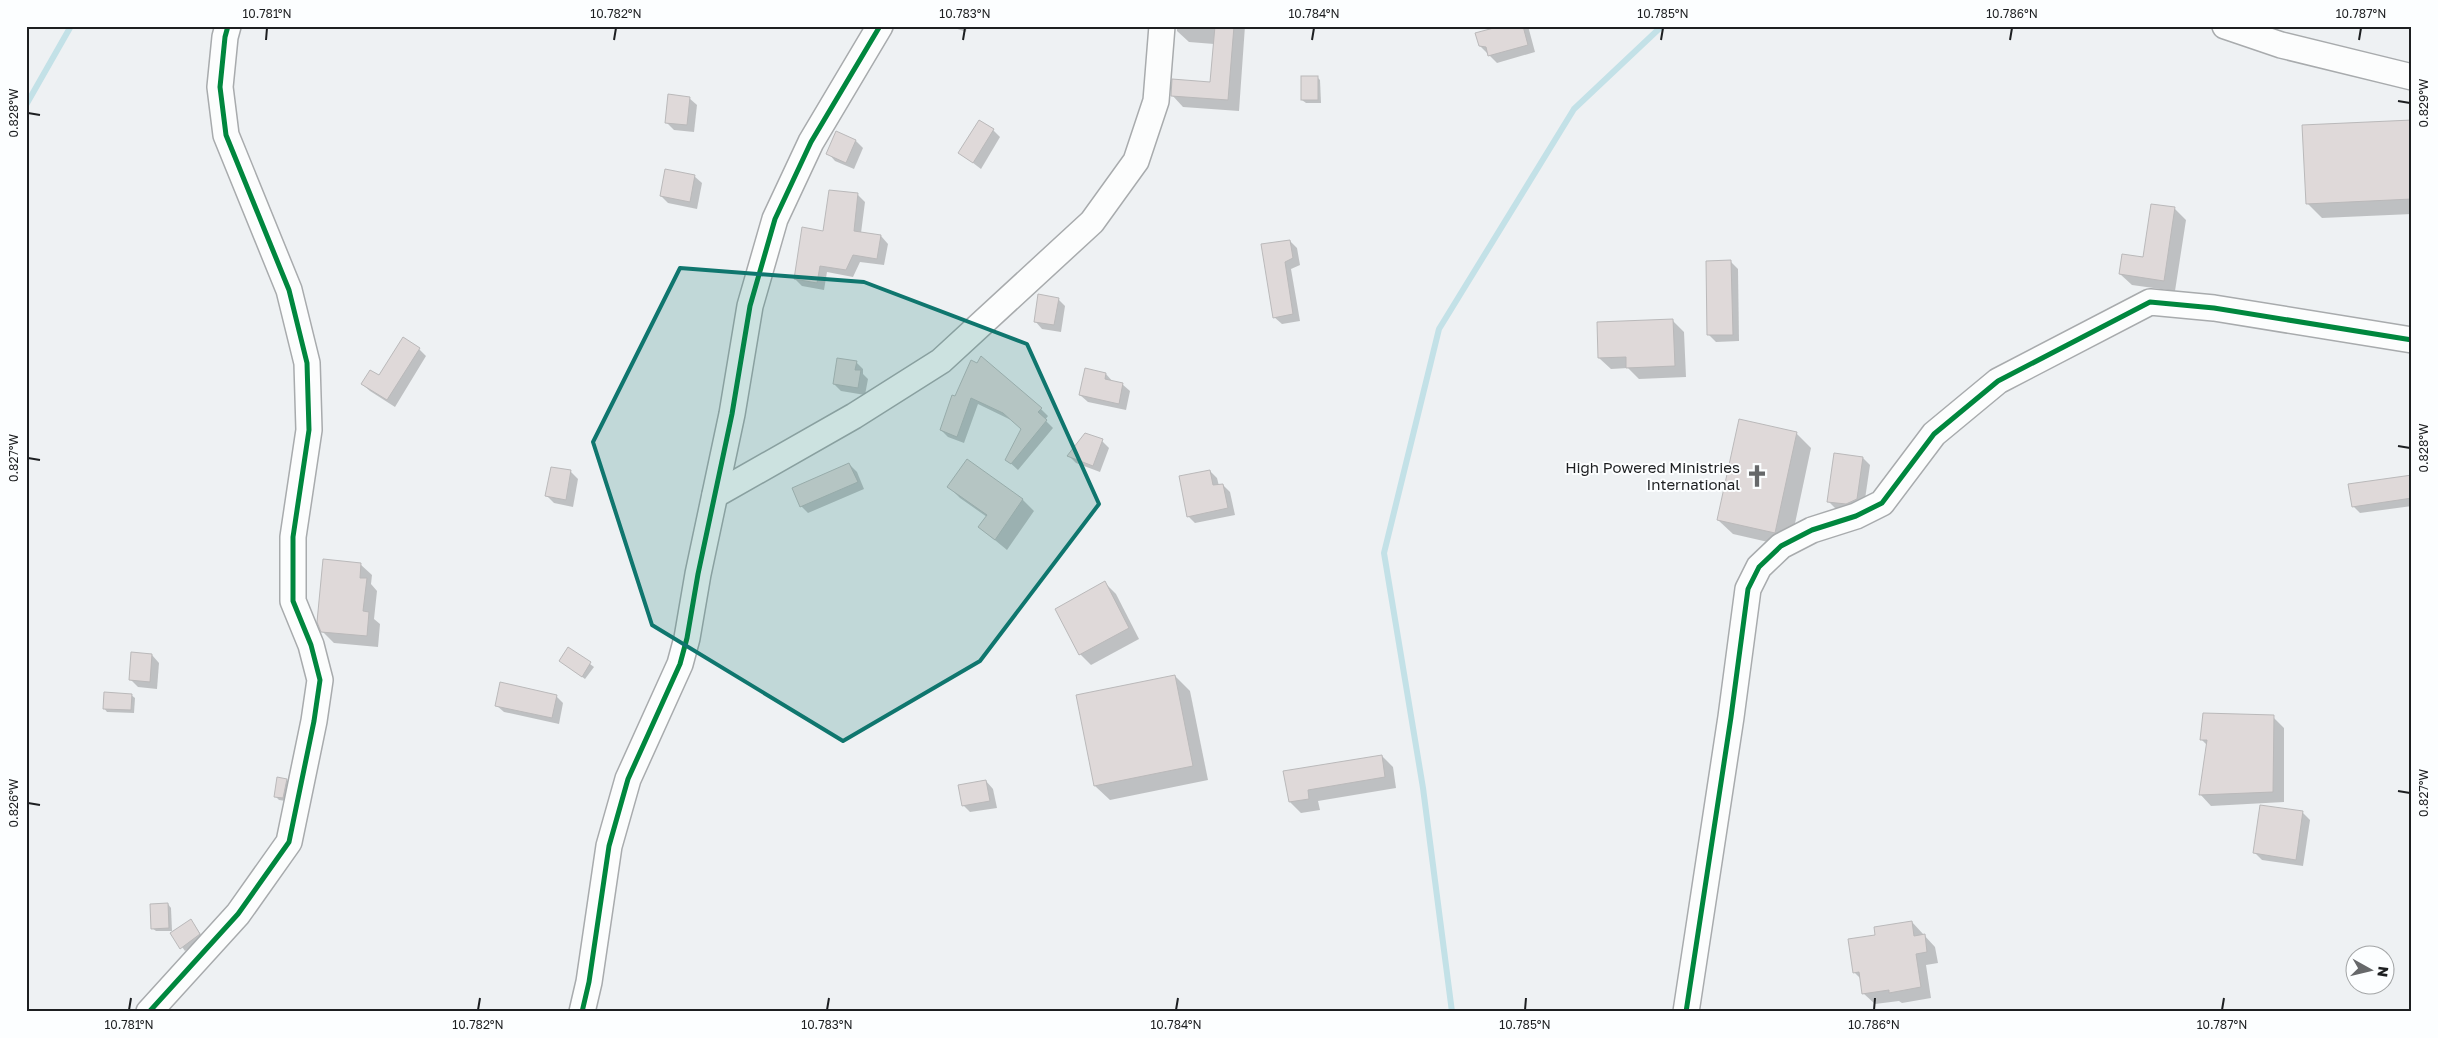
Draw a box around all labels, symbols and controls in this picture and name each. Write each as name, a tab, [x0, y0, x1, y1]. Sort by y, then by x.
text: 10.781°N	[242, 6, 292, 21]
text: 10.782°N	[590, 6, 642, 21]
text: 10.783°N	[939, 6, 991, 21]
text: 10.784°N	[1288, 6, 1340, 21]
text: 10.785°N	[1637, 6, 1689, 21]
text: 10.786°N	[1986, 6, 2038, 21]
text: 10.787°N	[2336, 6, 2386, 21]
text: 0.829°W	[2416, 78, 2431, 127]
text: 0.828°W	[6, 88, 21, 137]
text: 0.828°W	[2416, 423, 2431, 472]
text: 0.827°W	[6, 434, 21, 482]
place label: High Powered Ministries International	[1565, 458, 1740, 493]
church icon: High Powered Ministries International	[1744, 463, 1770, 489]
text: 0.827°W	[2416, 769, 2431, 817]
text: 0.826°W	[6, 778, 21, 827]
north arrow	[2346, 946, 2396, 996]
text: N	[2374, 965, 2393, 978]
text: 10.781°N	[104, 1017, 154, 1032]
text: 10.782°N	[452, 1017, 504, 1032]
text: 10.783°N	[801, 1017, 853, 1032]
text: 10.784°N	[1150, 1017, 1202, 1032]
text: 10.785°N	[1499, 1017, 1551, 1032]
text: 10.786°N	[1848, 1017, 1900, 1032]
text: 10.787°N	[2197, 1017, 2247, 1032]

